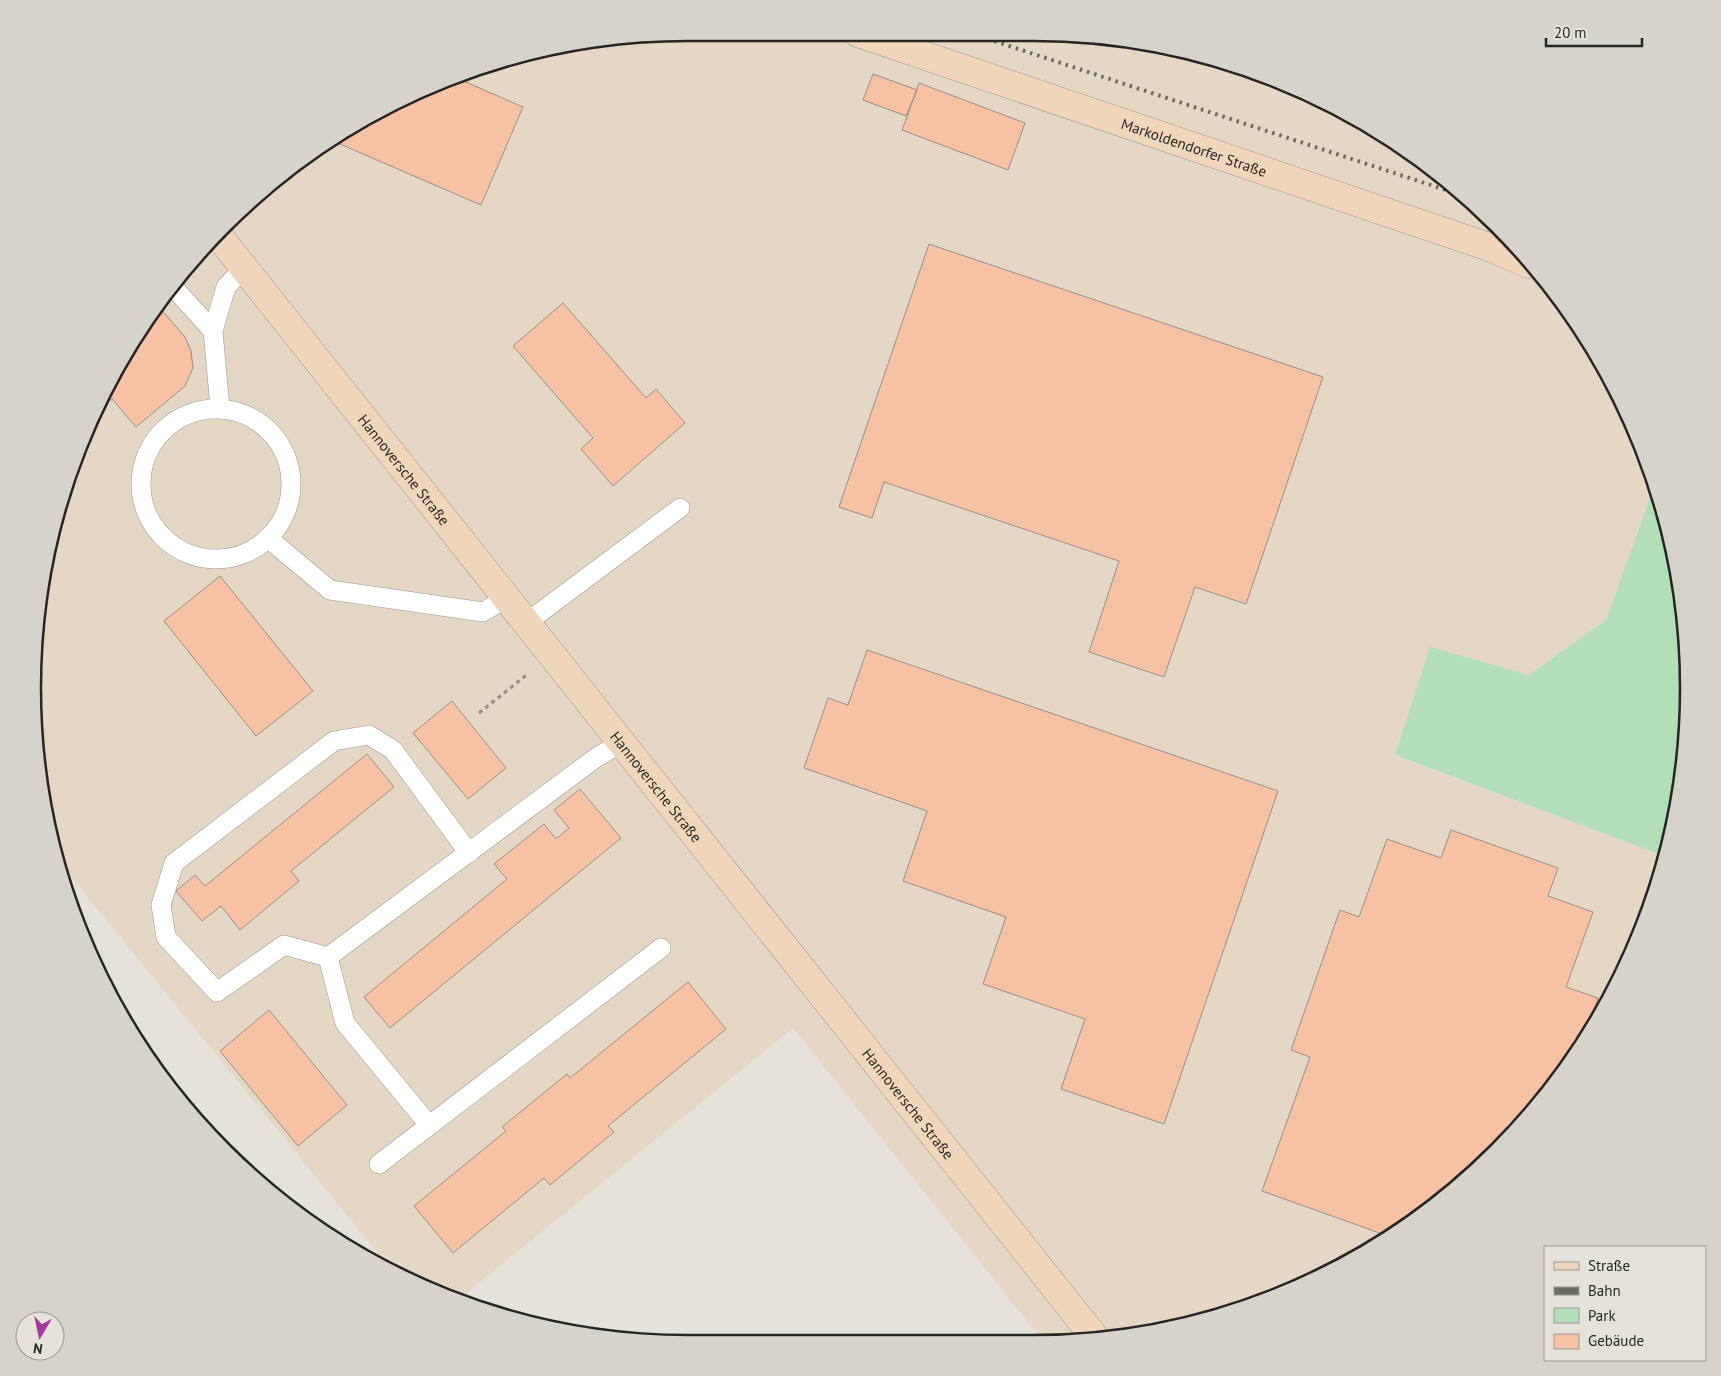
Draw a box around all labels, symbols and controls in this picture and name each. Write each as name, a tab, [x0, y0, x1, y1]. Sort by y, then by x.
scale bar	[1546, 15, 1642, 47]
text: 20 m	[1554, 23, 1587, 42]
street label: Markoldendorfer Straße	[1119, 114, 1269, 181]
street label: Hannoversche Straße	[354, 410, 454, 529]
street label: Hannoversche Straße	[607, 727, 707, 846]
street label: Hannoversche Straße	[859, 1044, 959, 1163]
legend	[1544, 1246, 1706, 1361]
text: Straße	[1588, 1256, 1630, 1275]
text: Bahn	[1588, 1281, 1621, 1300]
text: Park	[1588, 1306, 1616, 1325]
north arrow	[15, 1311, 65, 1361]
text: Gebäude	[1588, 1331, 1644, 1350]
text: N	[32, 1339, 44, 1358]

